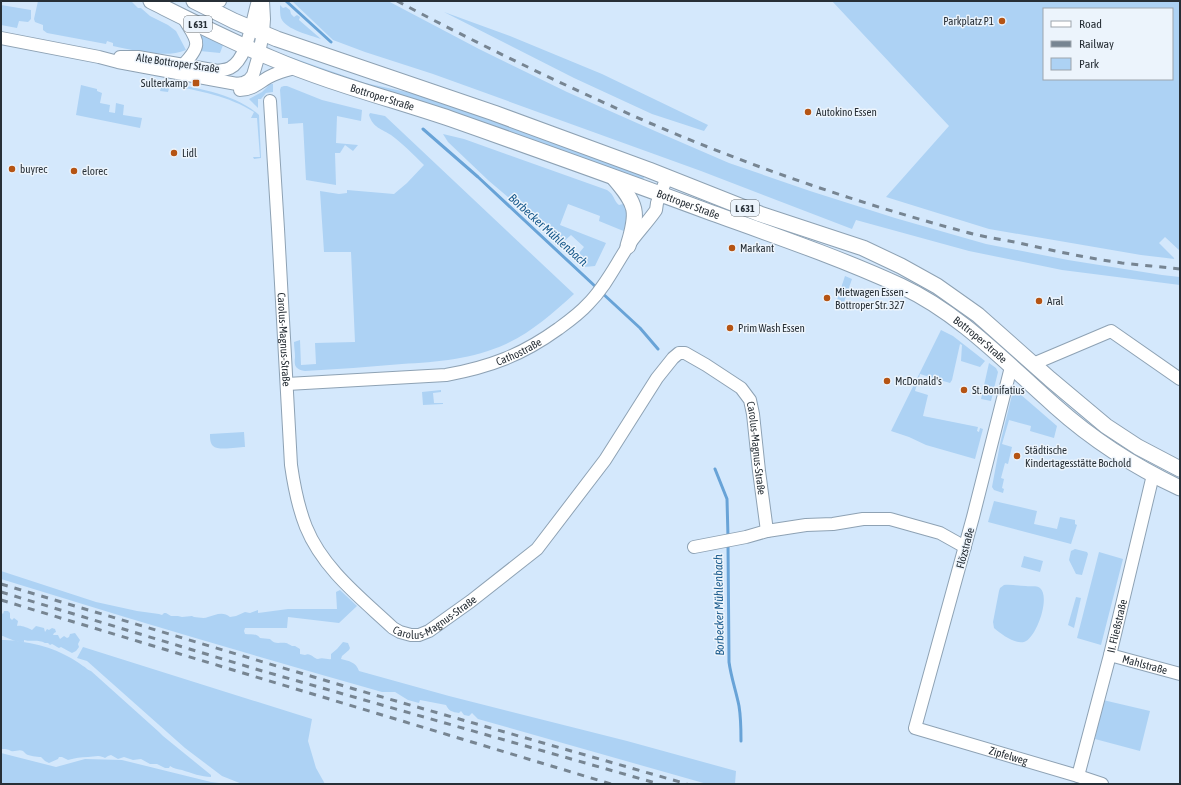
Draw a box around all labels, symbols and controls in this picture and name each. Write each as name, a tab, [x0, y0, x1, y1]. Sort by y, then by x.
legend	[1043, 8, 1173, 80]
place label: Parkplatz P1	[943, 15, 994, 27]
road number: L 631	[184, 16, 212, 32]
marker: Parkplatz P1	[997, 16, 1007, 26]
text: Road	[1079, 17, 1102, 31]
text: Railway	[1079, 37, 1114, 51]
street label: Alte Bottroper Straße	[136, 51, 220, 75]
text: Park	[1079, 57, 1100, 71]
place label: Sulterkamp	[141, 77, 188, 89]
marker: Sulterkamp	[191, 78, 201, 88]
street label: Bottroper Straße	[349, 82, 416, 113]
place label: Autokino Essen	[816, 106, 877, 118]
marker: Autokino Essen	[803, 107, 813, 117]
place label: Lidl	[182, 147, 197, 159]
marker: Lidl	[169, 148, 179, 158]
place label: buyrec	[20, 163, 48, 175]
marker: buyrec	[7, 164, 17, 174]
place label: elorec	[82, 165, 108, 177]
marker: elorec	[69, 166, 79, 176]
street label: Bottroper Straße	[655, 187, 721, 221]
water label: Borbecker Mühlenbach	[506, 191, 590, 269]
road number: L 631	[731, 200, 759, 216]
place label: Markant	[740, 242, 774, 254]
marker: Markant	[727, 243, 737, 253]
place label: Mietwagen Essen - Bottroper Str. 327	[835, 286, 908, 311]
street label: Carolus-Magnus-Straße	[276, 292, 293, 387]
marker: Mietwagen Essen - Bottroper Str. 327	[822, 293, 832, 303]
place label: Aral	[1047, 295, 1064, 307]
marker: Aral	[1034, 296, 1044, 306]
street label: Bottroper Straße	[951, 314, 1009, 365]
place label: Prim Wash Essen	[738, 322, 805, 334]
marker: Prim Wash Essen	[725, 323, 735, 333]
street label: Cathostraße	[494, 336, 544, 368]
place label: McDonald's	[895, 375, 942, 387]
marker: McDonald's	[882, 376, 892, 386]
place label: St. Bonifatius	[972, 384, 1025, 396]
marker: St. Bonifatius	[959, 385, 969, 395]
street label: Carolus-Magnus-Straße	[744, 400, 768, 496]
place label: Städtische Kindertagesstätte Bochold	[1025, 444, 1131, 469]
marker: Städtische Kindertagesstätte Bochold	[1012, 451, 1022, 461]
street label: Flözstraße	[954, 526, 976, 570]
water label: Borbecker Mühlenbach	[711, 554, 727, 656]
street label: Carolus-Magnus-Straße	[391, 593, 479, 641]
street label: II. Fließstraße	[1105, 598, 1129, 654]
street label: Mahlstraße	[1121, 653, 1169, 676]
street label: Zipfelweg	[988, 744, 1029, 767]

